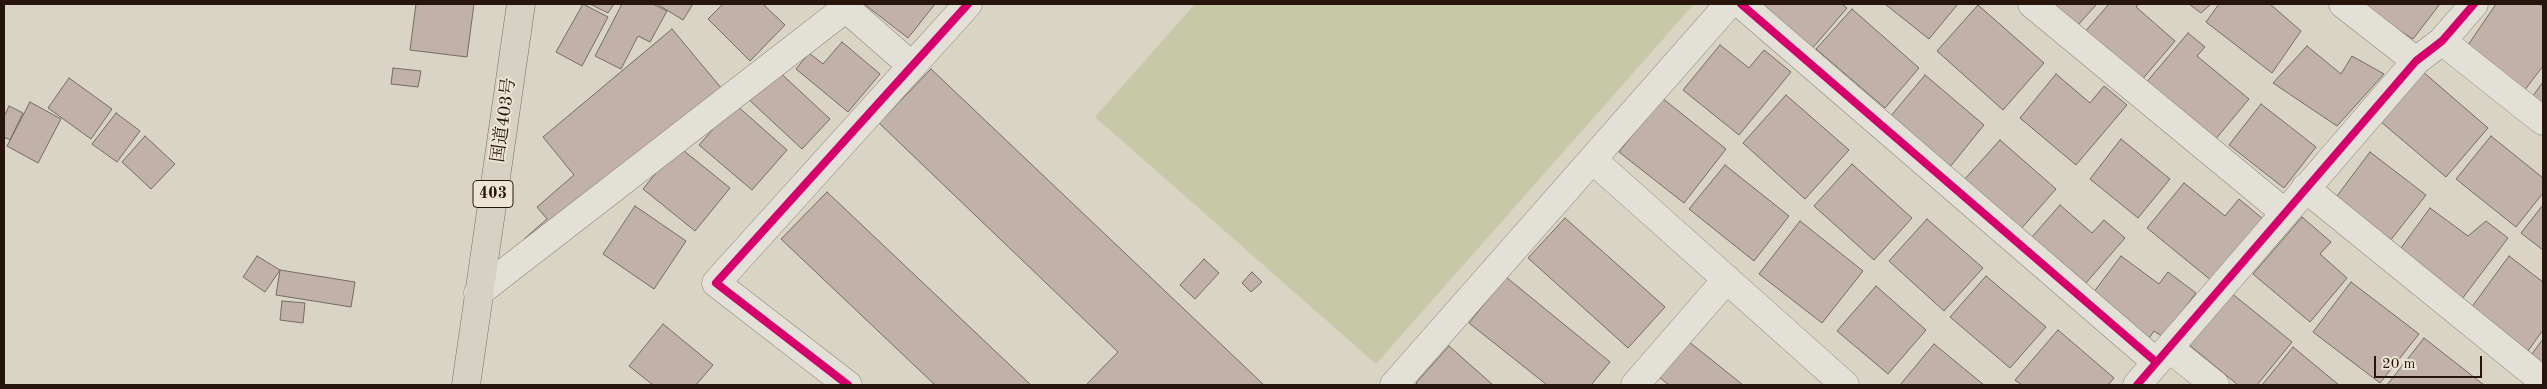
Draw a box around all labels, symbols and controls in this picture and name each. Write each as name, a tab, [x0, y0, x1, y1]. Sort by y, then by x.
street label: 国道403号	[487, 76, 521, 164]
road number: 403	[473, 180, 513, 208]
scale bar	[2377, 346, 2484, 378]
text: 20 m	[2382, 357, 2416, 372]

